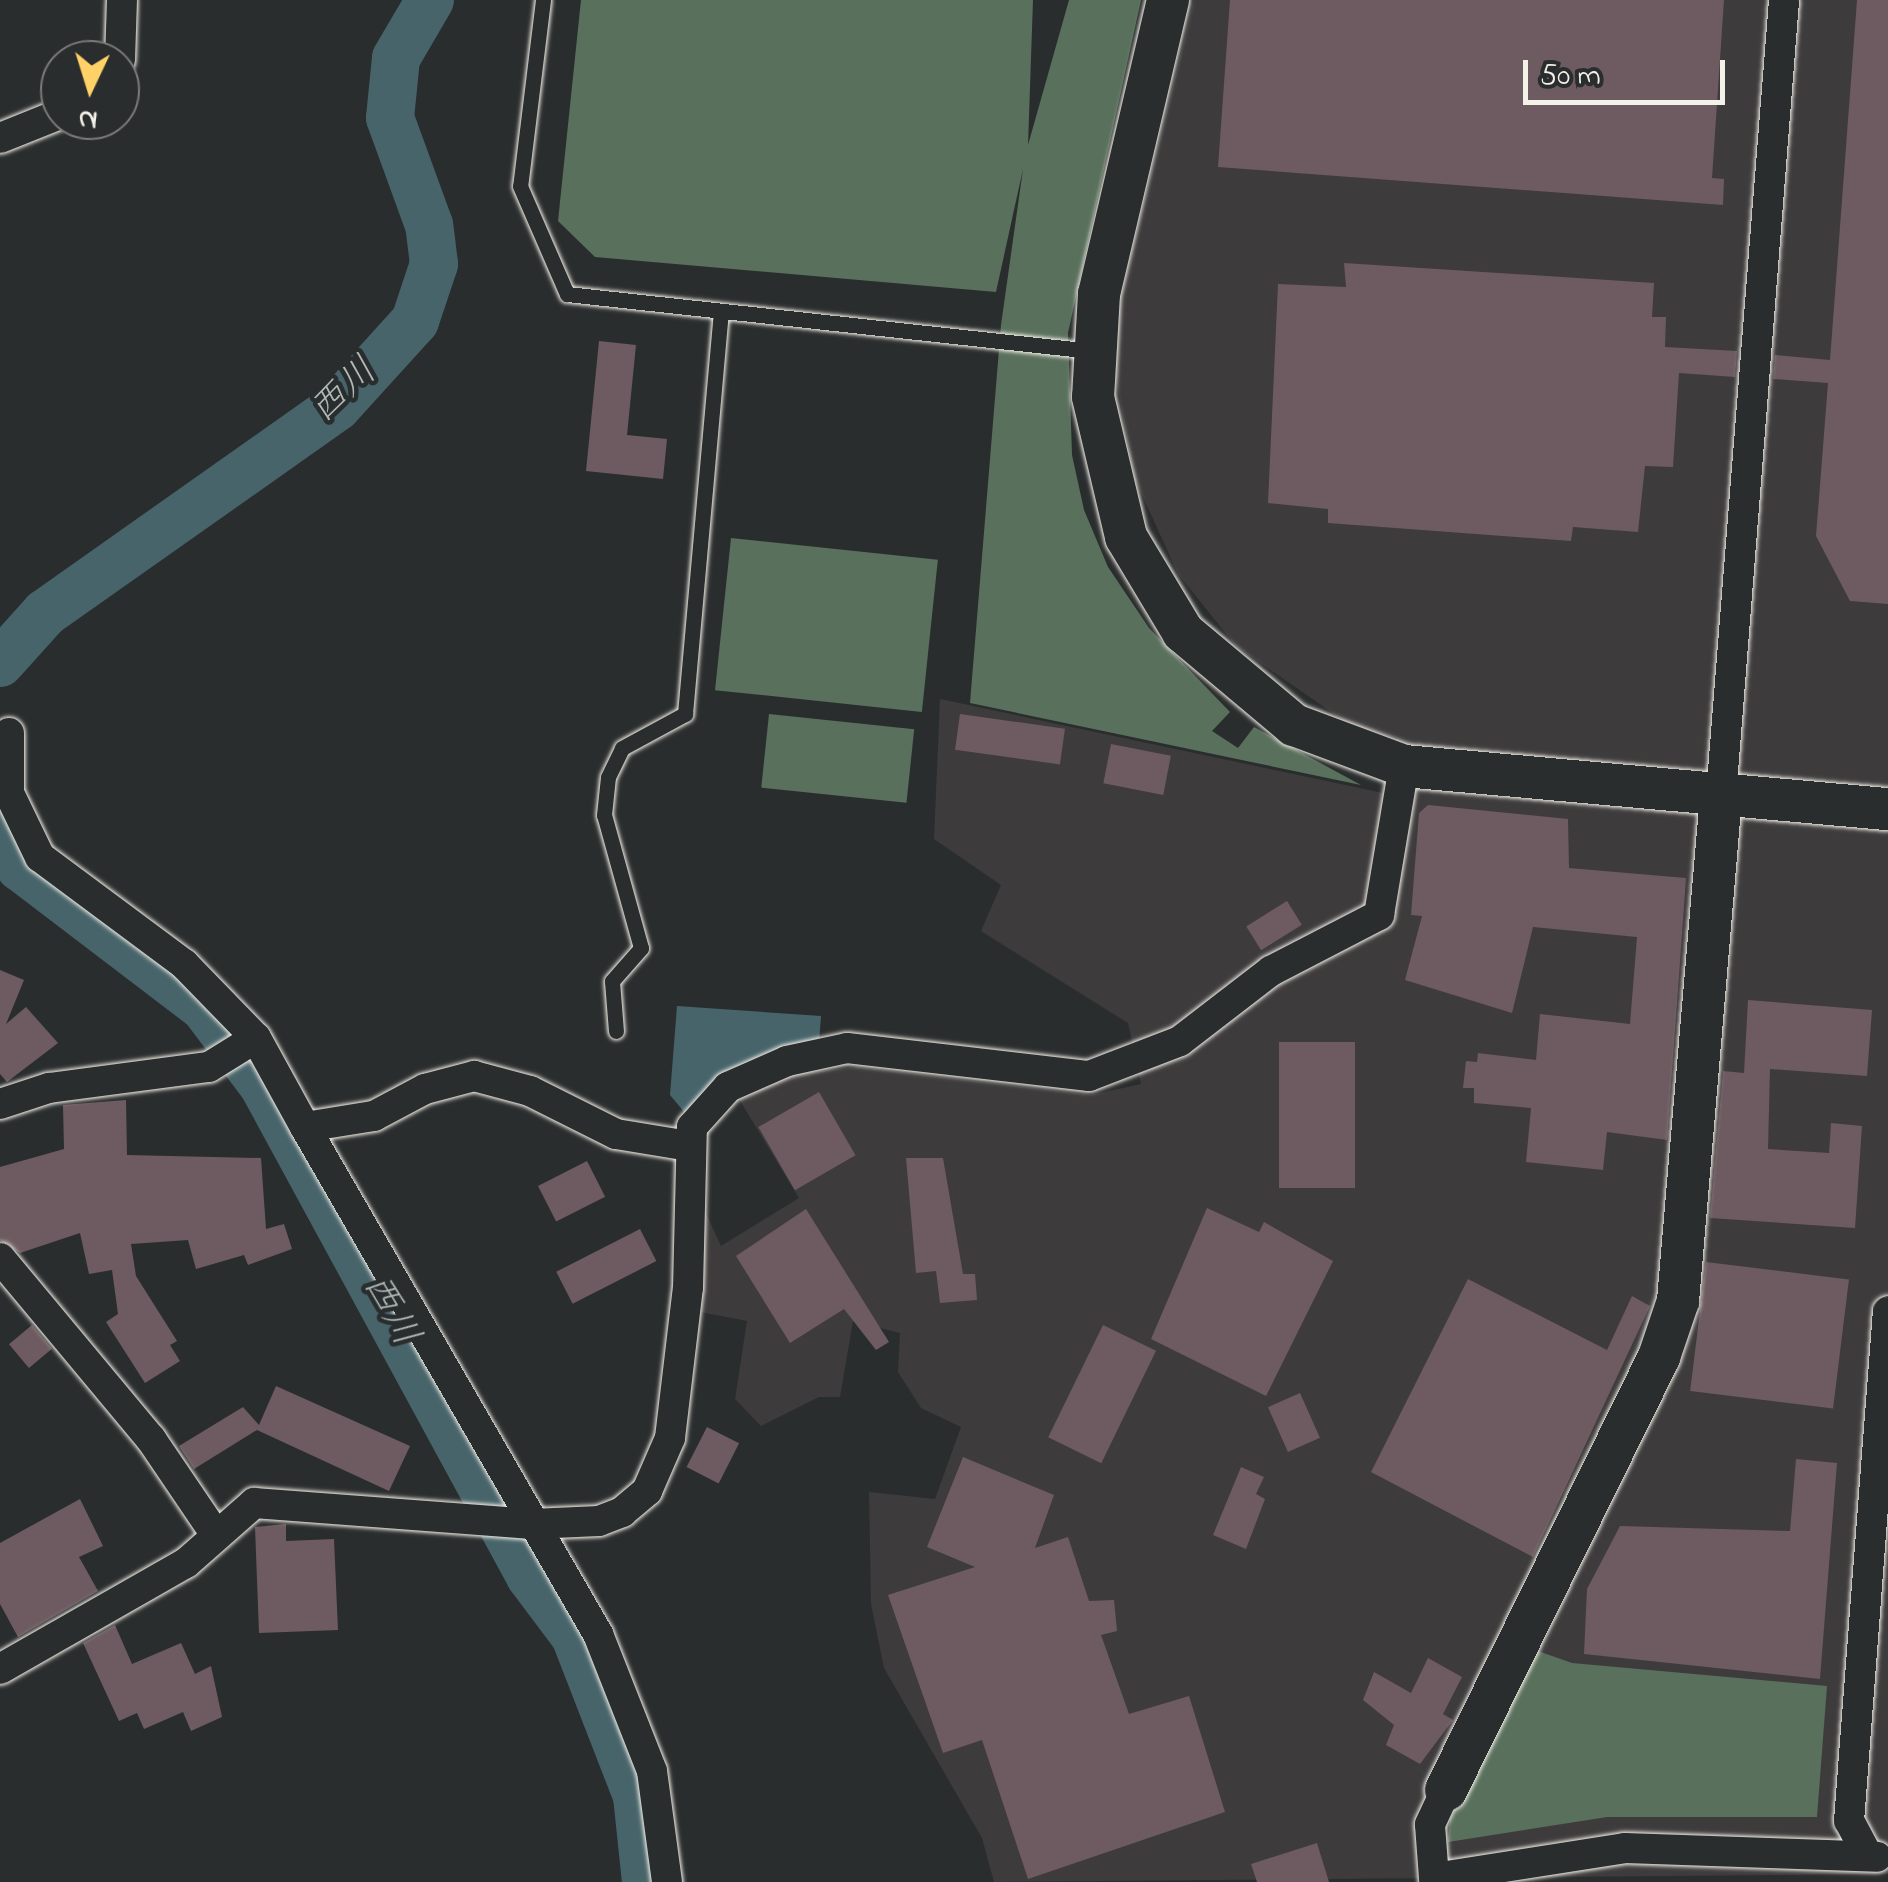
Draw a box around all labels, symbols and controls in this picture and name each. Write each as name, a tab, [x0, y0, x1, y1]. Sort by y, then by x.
north arrow	[40, 40, 140, 140]
scale bar	[1528, 40, 1730, 102]
text: 50 m	[1540, 55, 1601, 99]
text: N	[77, 97, 99, 140]
water label: 西川	[302, 349, 388, 435]
water label: 西川	[351, 1267, 427, 1355]

